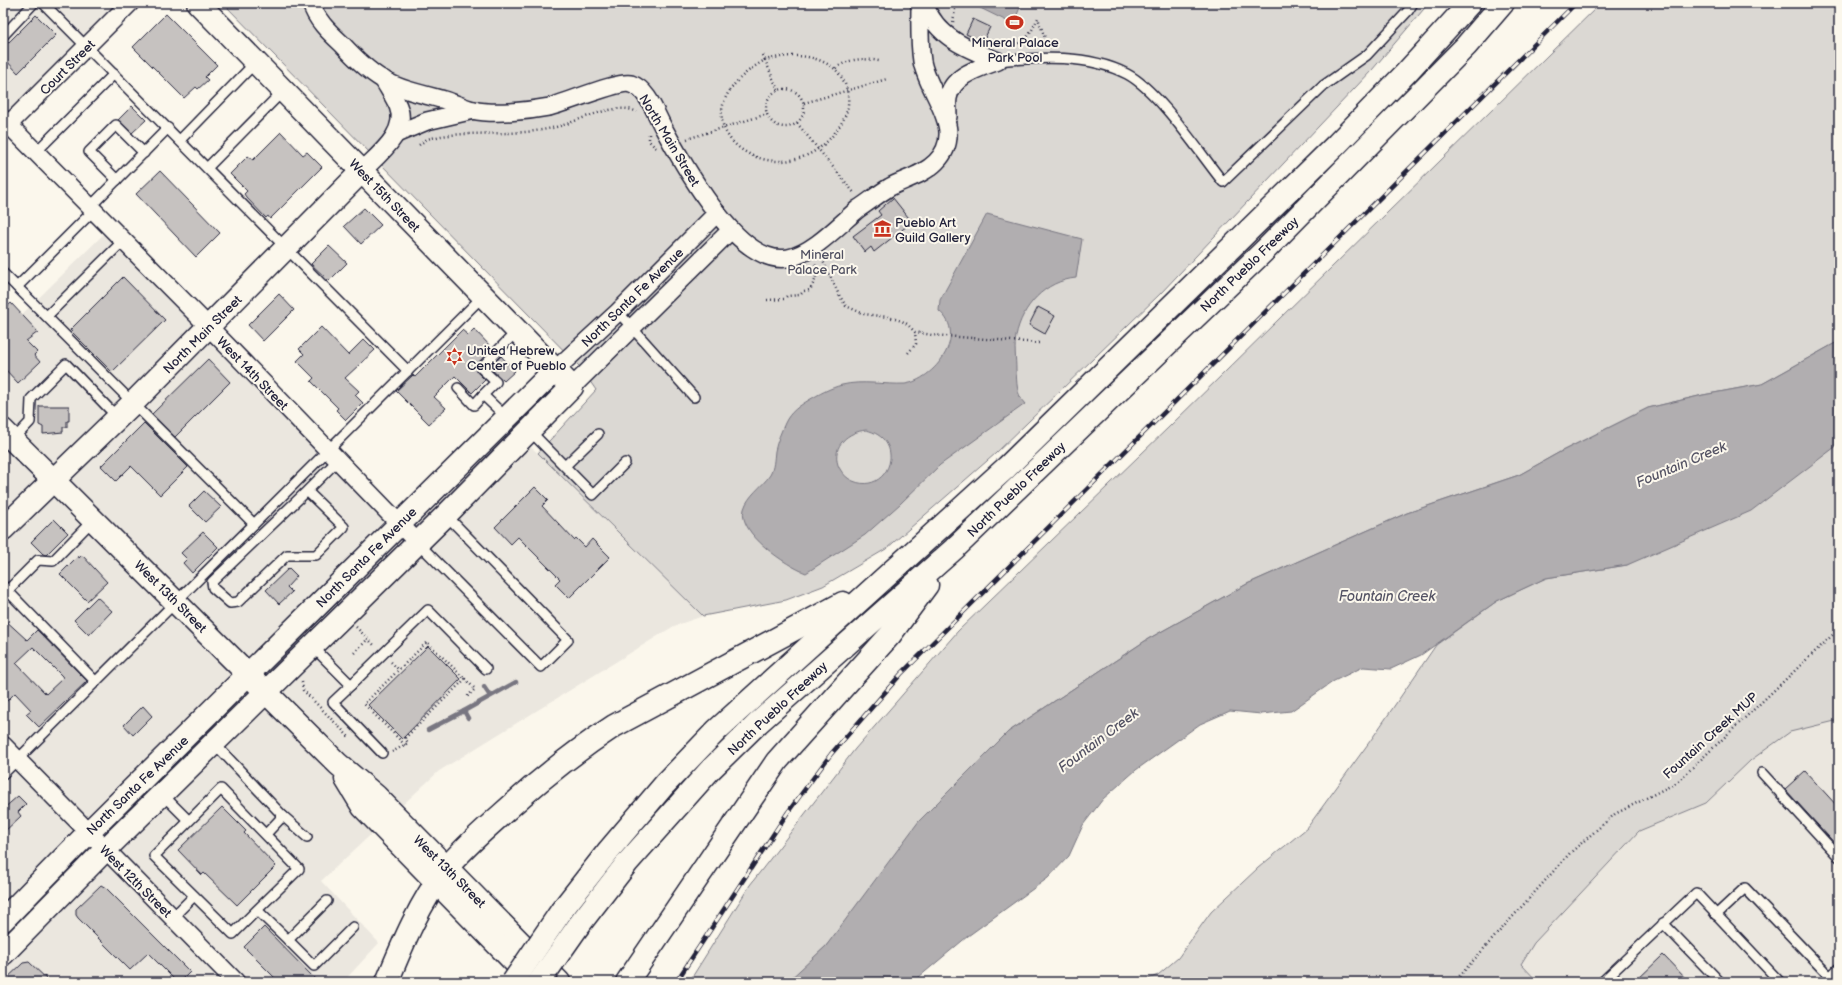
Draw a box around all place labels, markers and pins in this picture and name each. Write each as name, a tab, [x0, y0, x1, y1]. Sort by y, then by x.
sports icon: Mineral Palace Park Pool	[1005, 13, 1025, 33]
place label: Mineral Palace Park Pool	[971, 35, 1059, 66]
place label: Pueblo Art Guild Gallery	[895, 215, 971, 246]
museum icon: Pueblo Art Guild Gallery	[872, 219, 892, 239]
place label: United Hebrew Center of Pueblo	[467, 343, 566, 374]
synagogue icon: United Hebrew Center of Pueblo	[444, 347, 464, 367]

